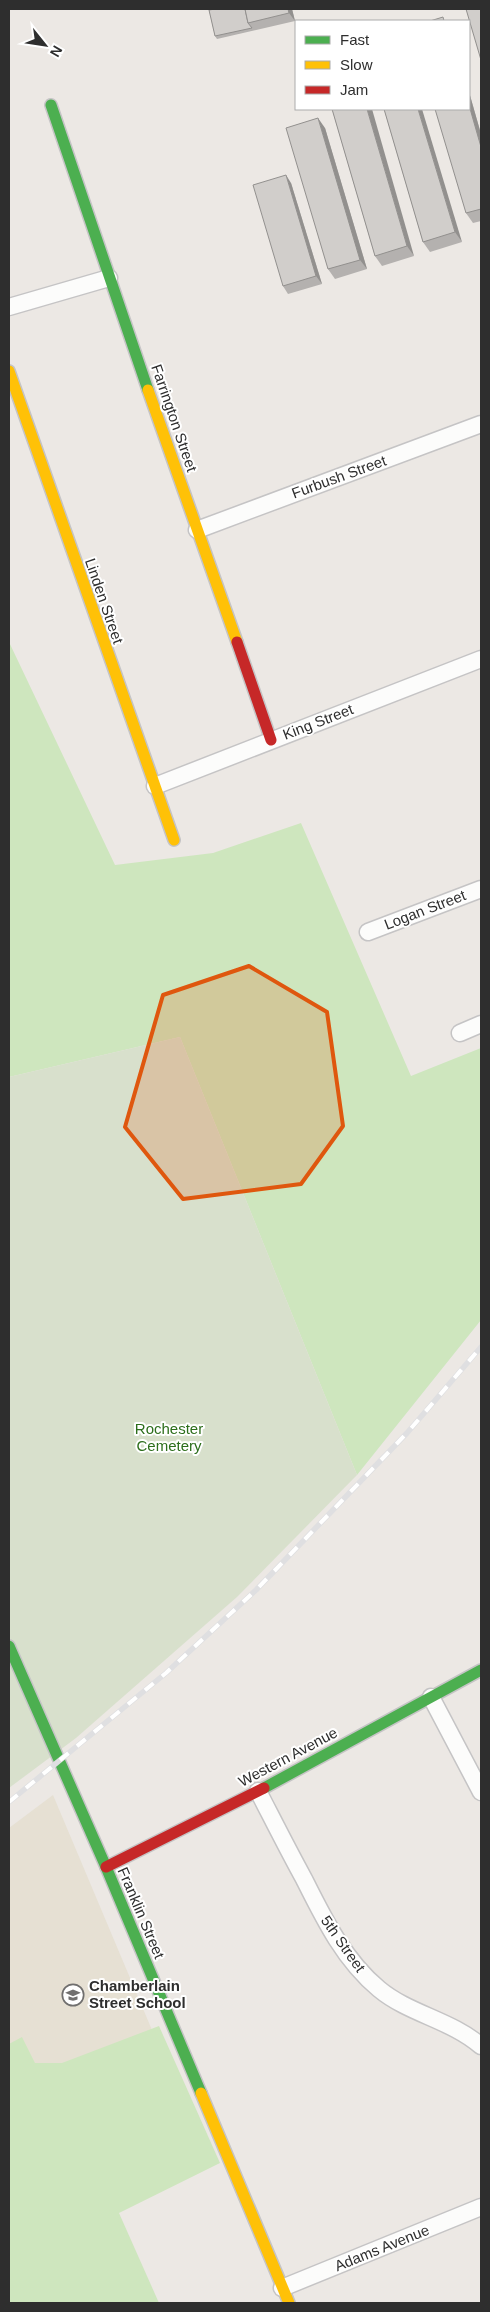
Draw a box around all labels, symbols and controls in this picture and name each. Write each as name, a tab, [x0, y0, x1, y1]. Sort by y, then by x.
north arrow	[20, 20, 70, 70]
legend	[295, 20, 470, 110]
text: Fast	[340, 31, 370, 48]
text: N	[47, 43, 66, 60]
text: Slow	[340, 56, 373, 73]
text: Jam	[340, 81, 368, 98]
street label: Farrington Street	[148, 362, 201, 475]
street label: Furbush Street	[289, 451, 389, 501]
street label: Linden Street	[82, 556, 127, 647]
street label: King Street	[280, 700, 356, 743]
street label: Logan Street	[382, 886, 469, 933]
park label: Rochester Cemetery	[135, 1420, 203, 1454]
street label: Western Avenue	[235, 1723, 340, 1790]
street label: Franklin Street	[115, 1865, 169, 1962]
street label: 5th Street	[318, 1912, 370, 1976]
place label: Chamberlain Street School	[89, 1977, 186, 2011]
school or university icon: Chamberlain Street School	[61, 1983, 85, 2007]
street label: Adams Avenue	[332, 2221, 432, 2274]

